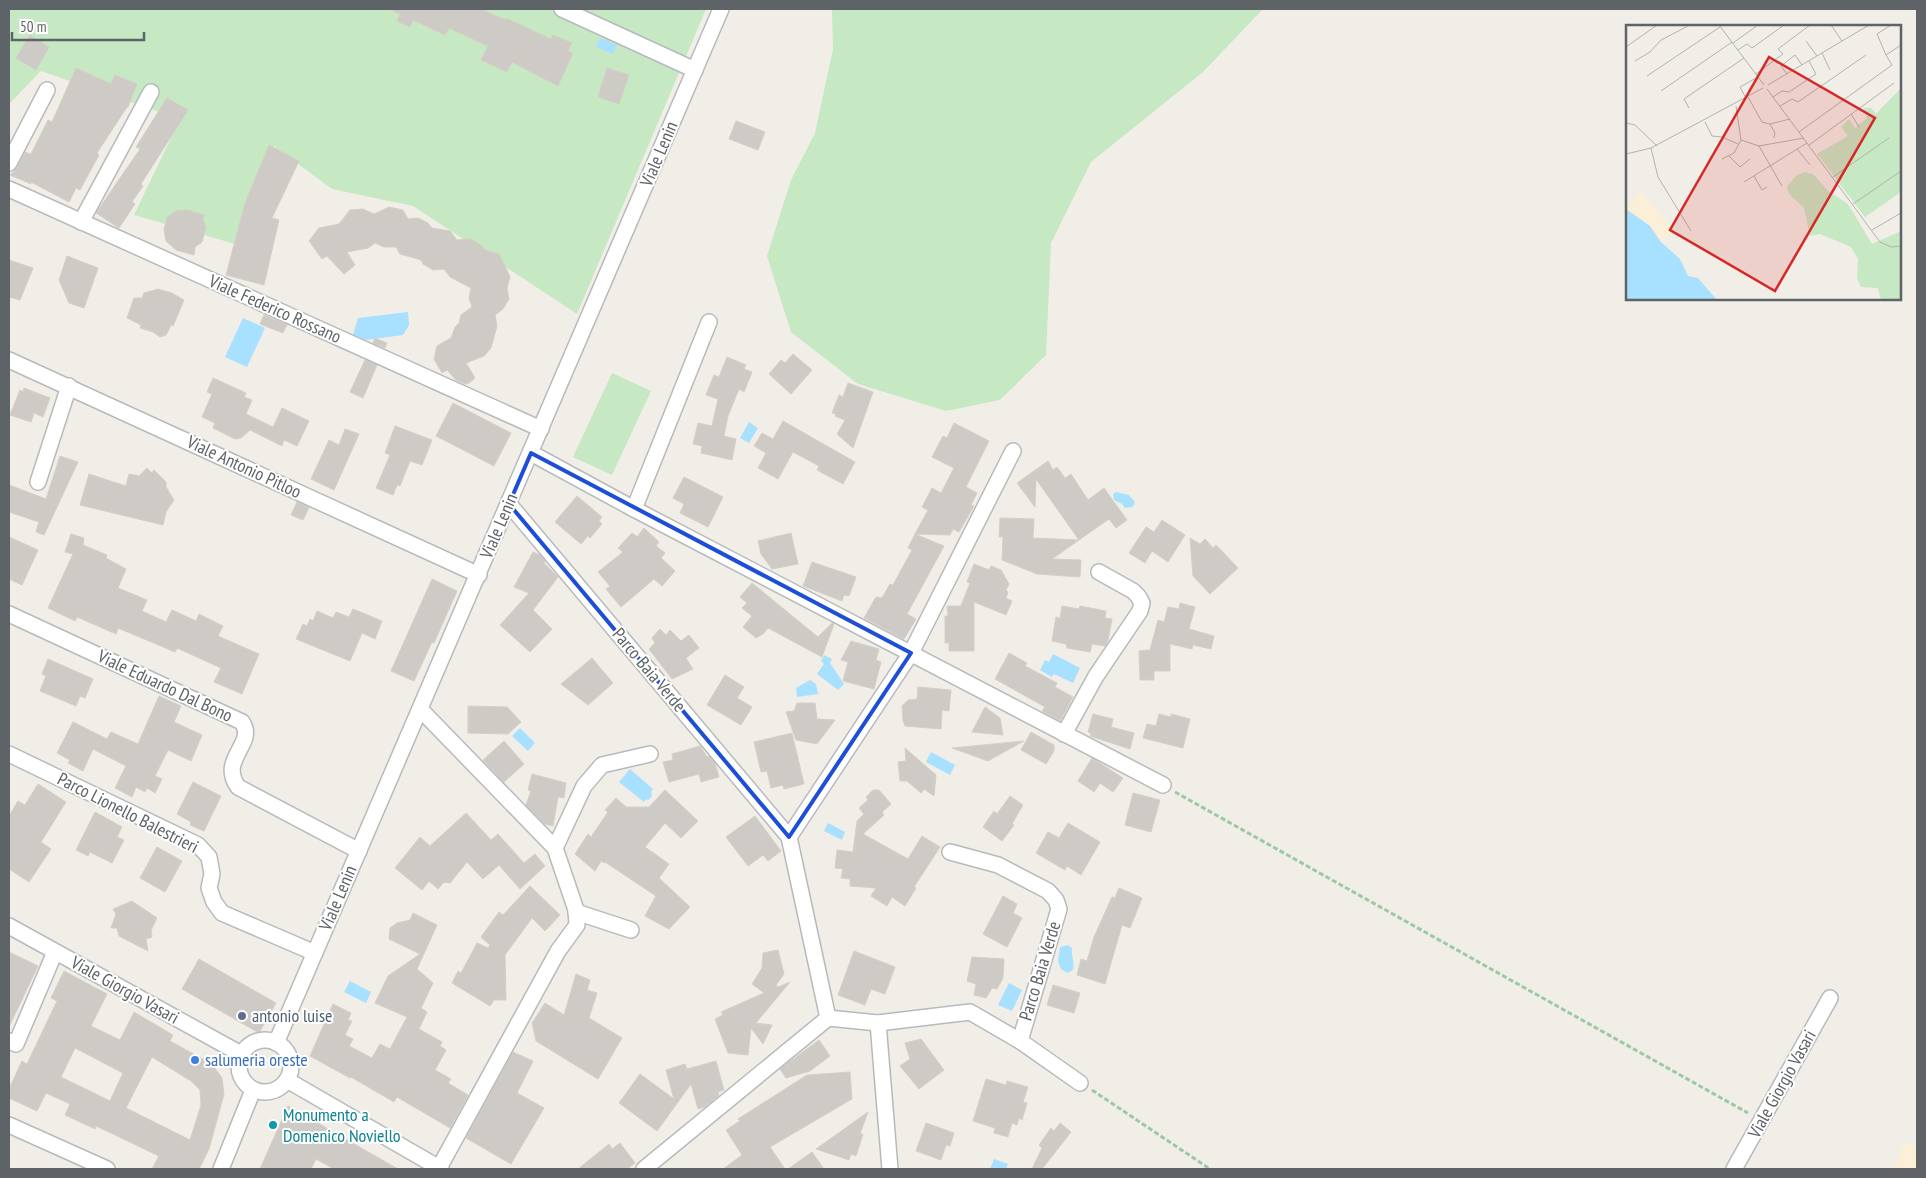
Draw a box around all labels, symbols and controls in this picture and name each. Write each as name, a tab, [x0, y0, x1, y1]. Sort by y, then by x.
scale bar	[12, 10, 145, 42]
text: 50 m	[20, 17, 46, 36]
inset map	[1626, 25, 1901, 300]
street label: Viale Lenin	[634, 118, 683, 191]
street label: Viale Federico Rossano	[205, 269, 345, 348]
street label: Viale Antonio Pitloo	[182, 430, 305, 503]
street label: Viale Lenin	[474, 490, 523, 563]
street label: Parco Baia Verde	[608, 623, 691, 716]
street label: Viale Eduardo Dal Bono	[93, 644, 237, 727]
street label: Parco Lionello Balestrieri	[54, 767, 203, 858]
street label: Viale Lenin	[313, 862, 362, 935]
street label: Parco Baia Verde	[1014, 918, 1066, 1023]
street label: Viale Giorgio Vasari	[66, 950, 183, 1029]
place label: antonio luise	[252, 1004, 333, 1027]
marker: antonio luise	[236, 1010, 248, 1022]
street label: Viale Giorgio Vasari	[1742, 1026, 1821, 1143]
place label: salumeria oreste	[205, 1048, 308, 1071]
marker: salumeria oreste	[189, 1054, 201, 1066]
place label: Monumento a Domenico Noviello	[283, 1103, 401, 1147]
marker: Monumento a Domenico Noviello	[267, 1119, 279, 1131]

